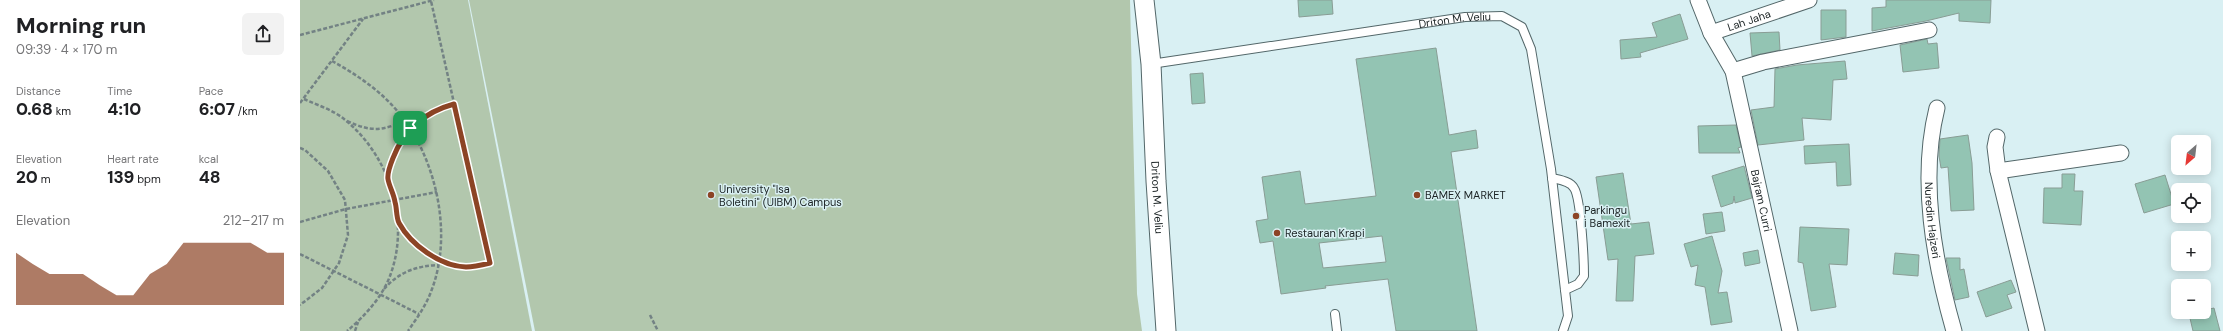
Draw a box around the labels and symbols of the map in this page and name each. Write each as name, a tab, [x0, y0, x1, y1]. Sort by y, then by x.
street label: Lah Jaha	[1725, 6, 1772, 34]
street label: Driton M. Veliu	[1417, 9, 1491, 31]
pin	[393, 111, 427, 145]
north arrow	[2171, 135, 2211, 175]
street label: Driton M. Veliu	[1148, 161, 1167, 234]
street label: Bajram Curri	[1748, 168, 1775, 233]
place label: University "Isa Boletini" (UIBM) Campus	[719, 182, 842, 209]
street label: Nuredin Hajzeri	[1922, 182, 1944, 260]
place label: BAMEX MARKET	[1425, 188, 1506, 202]
marker: University "Isa Boletini" (UIBM) Campus	[706, 190, 716, 200]
marker: BAMEX MARKET	[1412, 190, 1422, 200]
place label: Parkingu i Bamexit	[1584, 203, 1630, 230]
marker: Parkingu i Bamexit	[1571, 211, 1581, 221]
place label: Restauran Krapi	[1285, 226, 1365, 240]
marker: Restauran Krapi	[1272, 228, 1282, 238]

